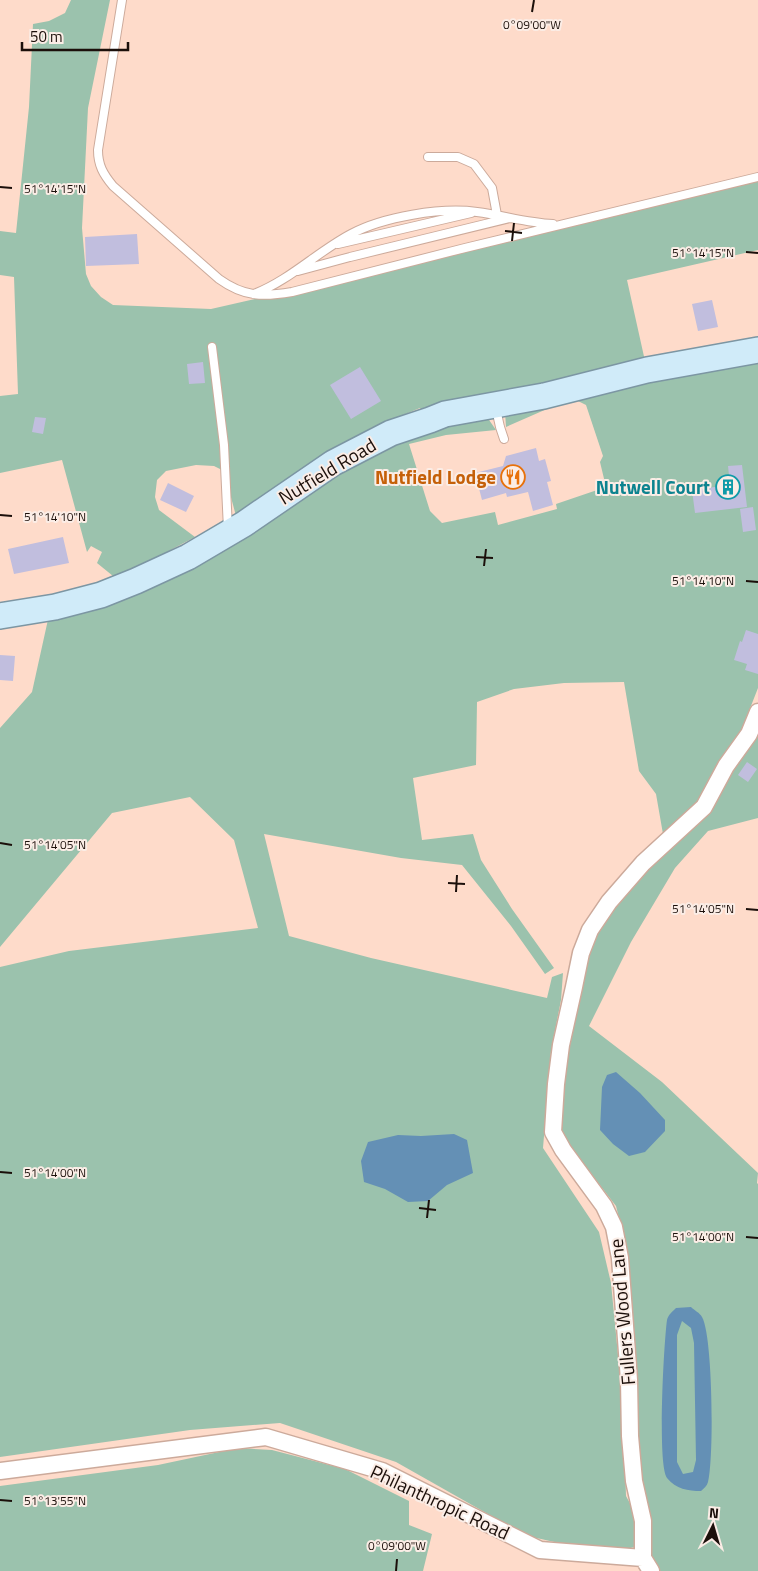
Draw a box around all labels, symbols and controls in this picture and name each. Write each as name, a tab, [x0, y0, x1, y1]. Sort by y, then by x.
text: 0°09'00"W	[503, 15, 561, 34]
scale bar	[22, 20, 129, 52]
text: 50 m	[30, 25, 63, 48]
text: 51°14'15"N	[24, 179, 86, 198]
text: 51°14'15"N	[672, 243, 734, 262]
street label: Nutfield Road	[272, 430, 381, 511]
place label: Nutfield Lodge	[375, 462, 496, 491]
restaurant icon: Nutfield Lodge	[500, 464, 526, 490]
place label: Nutwell Court	[596, 472, 710, 501]
building icon: Nutwell Court	[715, 474, 741, 500]
text: 51°14'10"N	[24, 507, 86, 526]
text: 51°14'10"N	[672, 571, 734, 590]
text: 51°14'05"N	[24, 835, 86, 854]
text: 51°14'05"N	[672, 899, 734, 918]
text: 51°14'00"N	[24, 1163, 86, 1182]
text: 51°14'00"N	[672, 1227, 734, 1246]
street label: Fullers Wood Lane	[601, 1238, 642, 1386]
street label: Philanthropic Road	[366, 1457, 515, 1547]
text: 51°13'55"N	[24, 1491, 86, 1510]
north arrow	[688, 1501, 738, 1551]
text: N	[708, 1502, 720, 1523]
text: 0°09'00"W	[368, 1536, 426, 1555]

